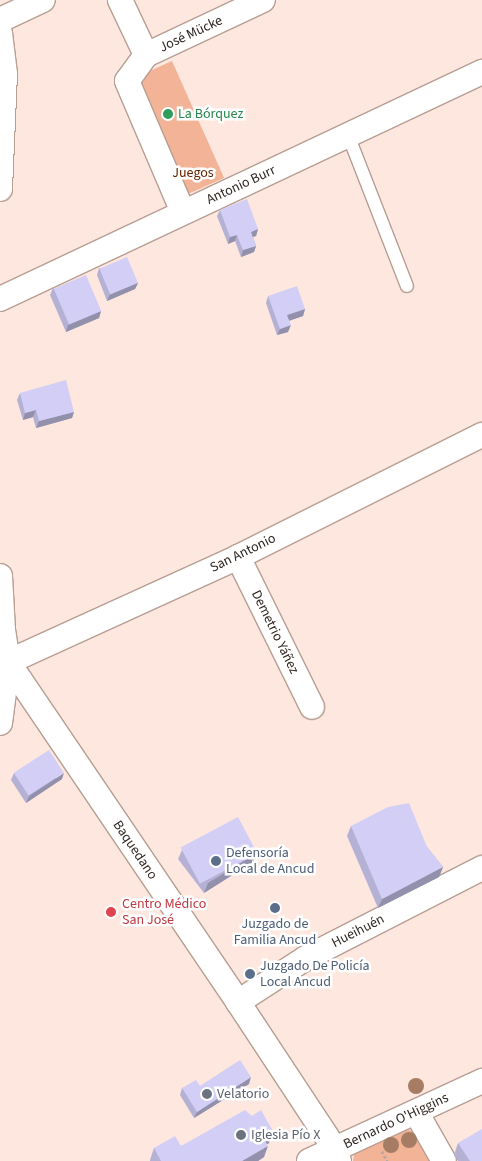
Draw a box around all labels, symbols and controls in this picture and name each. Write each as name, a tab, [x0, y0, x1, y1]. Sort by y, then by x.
street label: José Mücke	[157, 12, 225, 56]
place label: La Bórquez	[178, 106, 243, 122]
marker: La Bórquez	[162, 108, 174, 120]
street label: Antonio Burr	[204, 162, 278, 208]
park label: Juegos	[172, 165, 214, 181]
street label: San Antonio	[207, 530, 279, 576]
street label: Demetrio Yáñez	[248, 588, 302, 676]
street label: Baquedano	[109, 817, 161, 883]
place label: Defensoría Local de Ancud	[226, 845, 314, 878]
marker: Defensoría Local de Ancud	[210, 855, 222, 867]
place label: Centro Médico San José	[122, 896, 206, 929]
marker: Juzgado de Familia Ancud	[269, 902, 281, 914]
marker: Centro Médico San José	[104, 905, 118, 919]
street label: Hueihuén	[329, 911, 387, 951]
place label: Juzgado de Familia Ancud	[234, 916, 316, 949]
place label: Juzgado De Policía Local Ancud	[260, 958, 370, 990]
marker: Juzgado De Policía Local Ancud	[244, 968, 256, 980]
place label: Velatorio	[217, 1086, 269, 1102]
marker: Velatorio	[201, 1088, 213, 1100]
street label: Bernardo O'Higgins	[341, 1089, 451, 1153]
place label: Iglesia Pío X	[251, 1127, 320, 1143]
marker: Iglesia Pío X	[235, 1129, 247, 1141]

